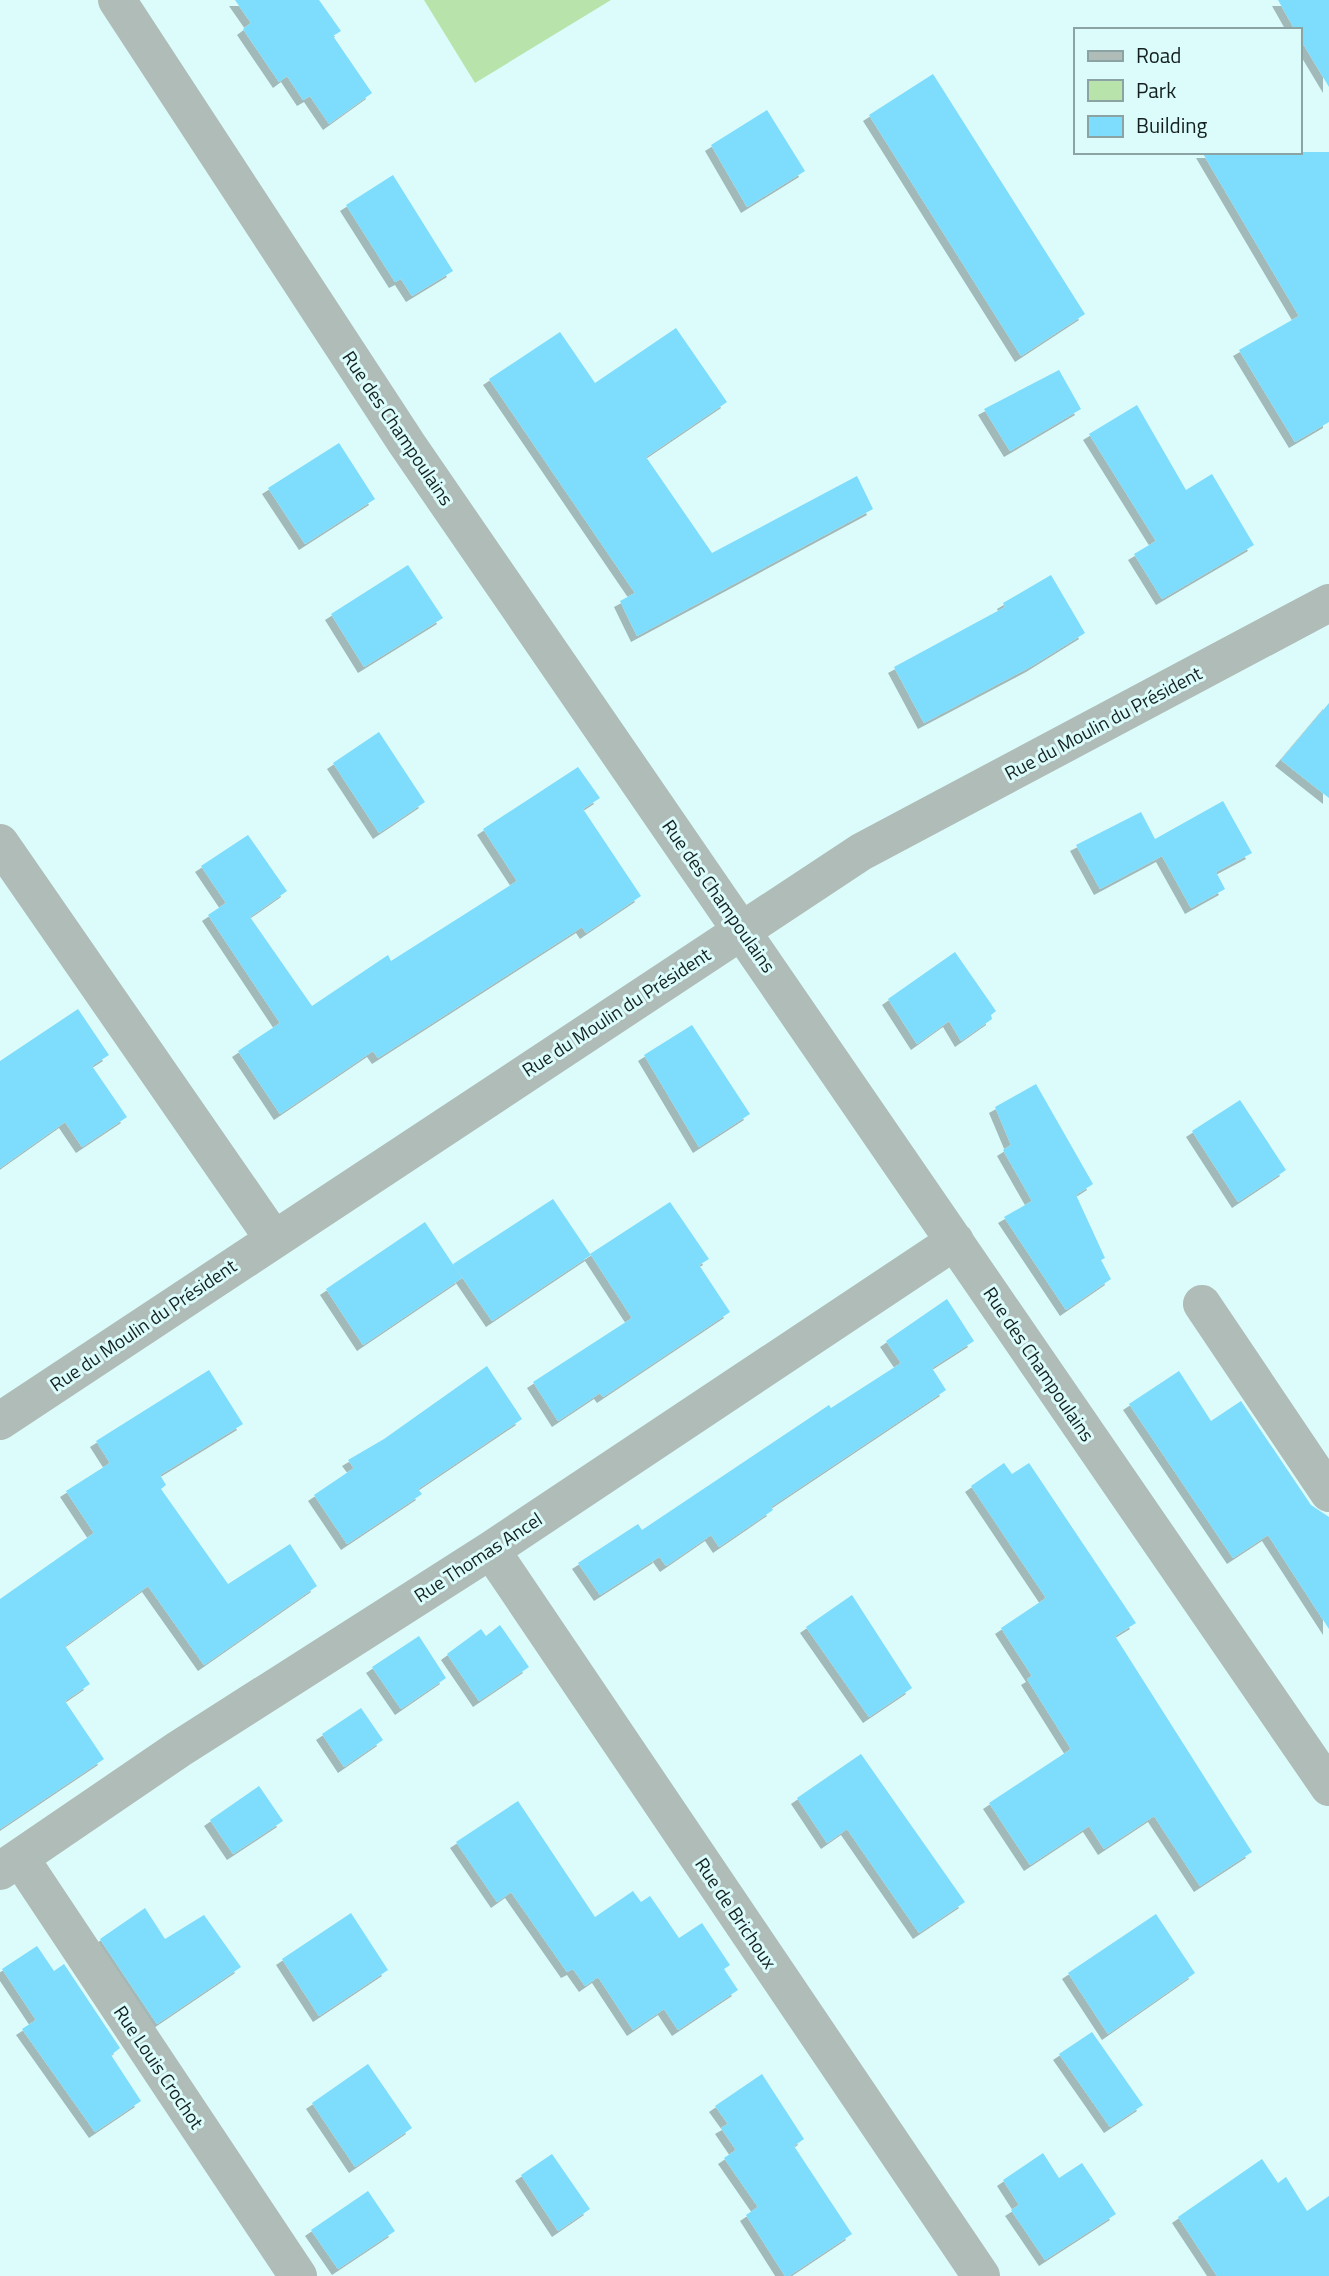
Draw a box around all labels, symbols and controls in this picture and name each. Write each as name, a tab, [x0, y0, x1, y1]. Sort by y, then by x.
legend	[1074, 28, 1301, 154]
text: Road	[1136, 39, 1181, 71]
text: Park	[1136, 74, 1176, 106]
text: Building	[1136, 109, 1208, 141]
street label: Rue des Champoulains	[336, 344, 461, 511]
street label: Rue du Moulin du Président	[999, 658, 1207, 787]
street label: Rue des Champoulains	[656, 813, 783, 978]
street label: Rue du Moulin du Président	[516, 939, 716, 1084]
street label: Rue du Moulin du Président	[44, 1251, 242, 1398]
street label: Rue des Champoulains	[977, 1280, 1102, 1447]
street label: Rue Thomas Ancel	[408, 1504, 548, 1609]
street label: Rue de Brichoux	[688, 1851, 785, 1975]
street label: Rue Louis Crochot	[107, 1999, 212, 2135]

